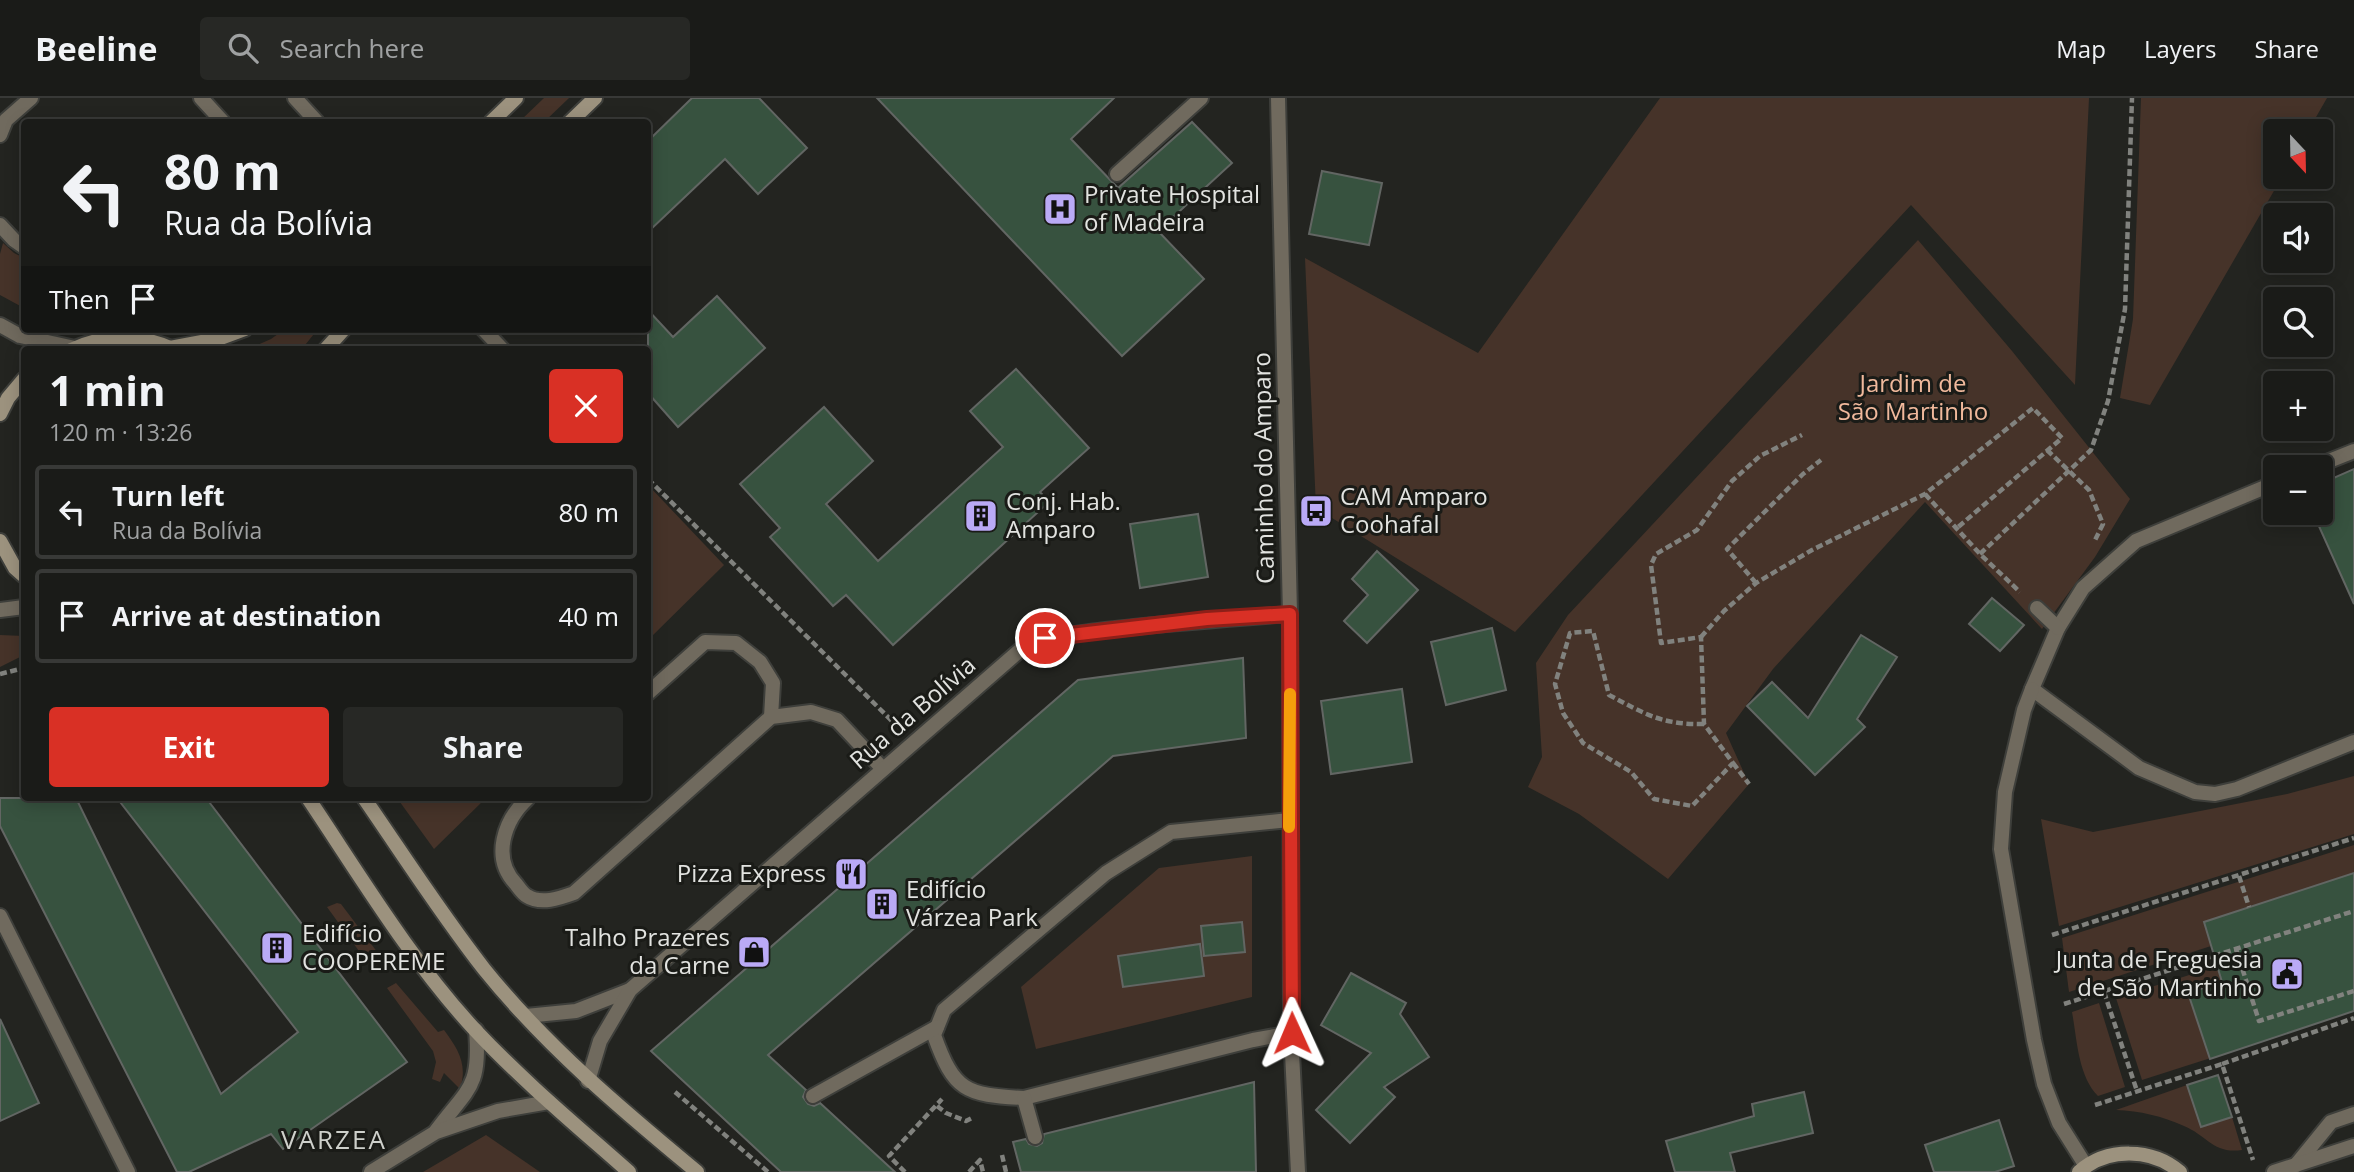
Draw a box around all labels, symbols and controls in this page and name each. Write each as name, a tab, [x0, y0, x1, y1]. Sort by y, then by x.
search box	[200, 17, 690, 80]
text: Beeline	[35, 26, 158, 71]
icon: search	[224, 29, 262, 67]
text: Search here	[280, 30, 424, 66]
text: Map	[2056, 32, 2106, 65]
text: Layers	[2144, 32, 2217, 65]
text: Share	[2255, 32, 2319, 65]
north arrow	[2263, 119, 2333, 189]
map controls	[2263, 119, 2333, 525]
text: 80 m	[164, 138, 281, 204]
icon: left	[49, 147, 140, 238]
place label: Private Hospital of Madeira	[1084, 177, 1260, 238]
hospital icon: Private Hospital of Madeira	[1041, 190, 1079, 228]
text: Rua da Bolívia	[164, 201, 373, 244]
button: sound	[2263, 203, 2333, 273]
icon: arrive	[124, 280, 162, 318]
text: Then	[49, 281, 110, 317]
button: search	[2263, 287, 2333, 357]
street label: Caminho do Amparo	[1244, 352, 1281, 584]
text: 1 min	[49, 361, 166, 418]
park label: Jardim de São Martinho	[1838, 366, 1988, 427]
button: close	[549, 369, 623, 443]
button: +	[2263, 371, 2333, 441]
text: 120 m · 13:26	[49, 416, 192, 448]
button: −	[2263, 455, 2333, 525]
text: Turn left	[112, 478, 224, 514]
place label: CAM Amparo Coohafal	[1340, 479, 1488, 540]
place label: Conj. Hab. Amparo	[1006, 484, 1121, 545]
bus stop icon: CAM Amparo Coohafal	[1297, 492, 1335, 530]
icon: left	[53, 493, 91, 531]
text: 80 m	[558, 494, 619, 530]
building icon: Conj. Hab. Amparo	[962, 497, 1000, 535]
text: Rua da Bolívia	[112, 514, 262, 546]
icon: arrive	[53, 597, 91, 635]
text: Arrive at destination	[112, 598, 381, 634]
text: 40 m	[558, 598, 619, 634]
pin	[1015, 608, 1075, 668]
icon: arrive	[1026, 619, 1064, 657]
street label: Rua da Bolívia	[842, 648, 982, 776]
button: Exit	[49, 707, 329, 787]
button: Share	[343, 707, 623, 787]
restaurant icon: Pizza Express	[832, 855, 870, 893]
place label: Pizza Express	[677, 856, 826, 889]
place label: Edifício Várzea Park	[906, 872, 1038, 933]
building icon: Edifício Várzea Park	[863, 885, 901, 923]
place label: Edifício COOPEREME	[302, 916, 445, 977]
place label: Talho Prazeres da Carne	[565, 920, 730, 981]
building icon: Edifício COOPEREME	[258, 929, 296, 967]
shop icon: Talho Prazeres da Carne	[735, 933, 773, 971]
place label: Junta de Freguesia de São Martinho	[2054, 942, 2262, 1003]
public building icon: Junta de Freguesia de São Martinho	[2268, 955, 2306, 993]
position arrow	[1255, 996, 1329, 1070]
district label: VARZEA	[281, 1121, 387, 1157]

